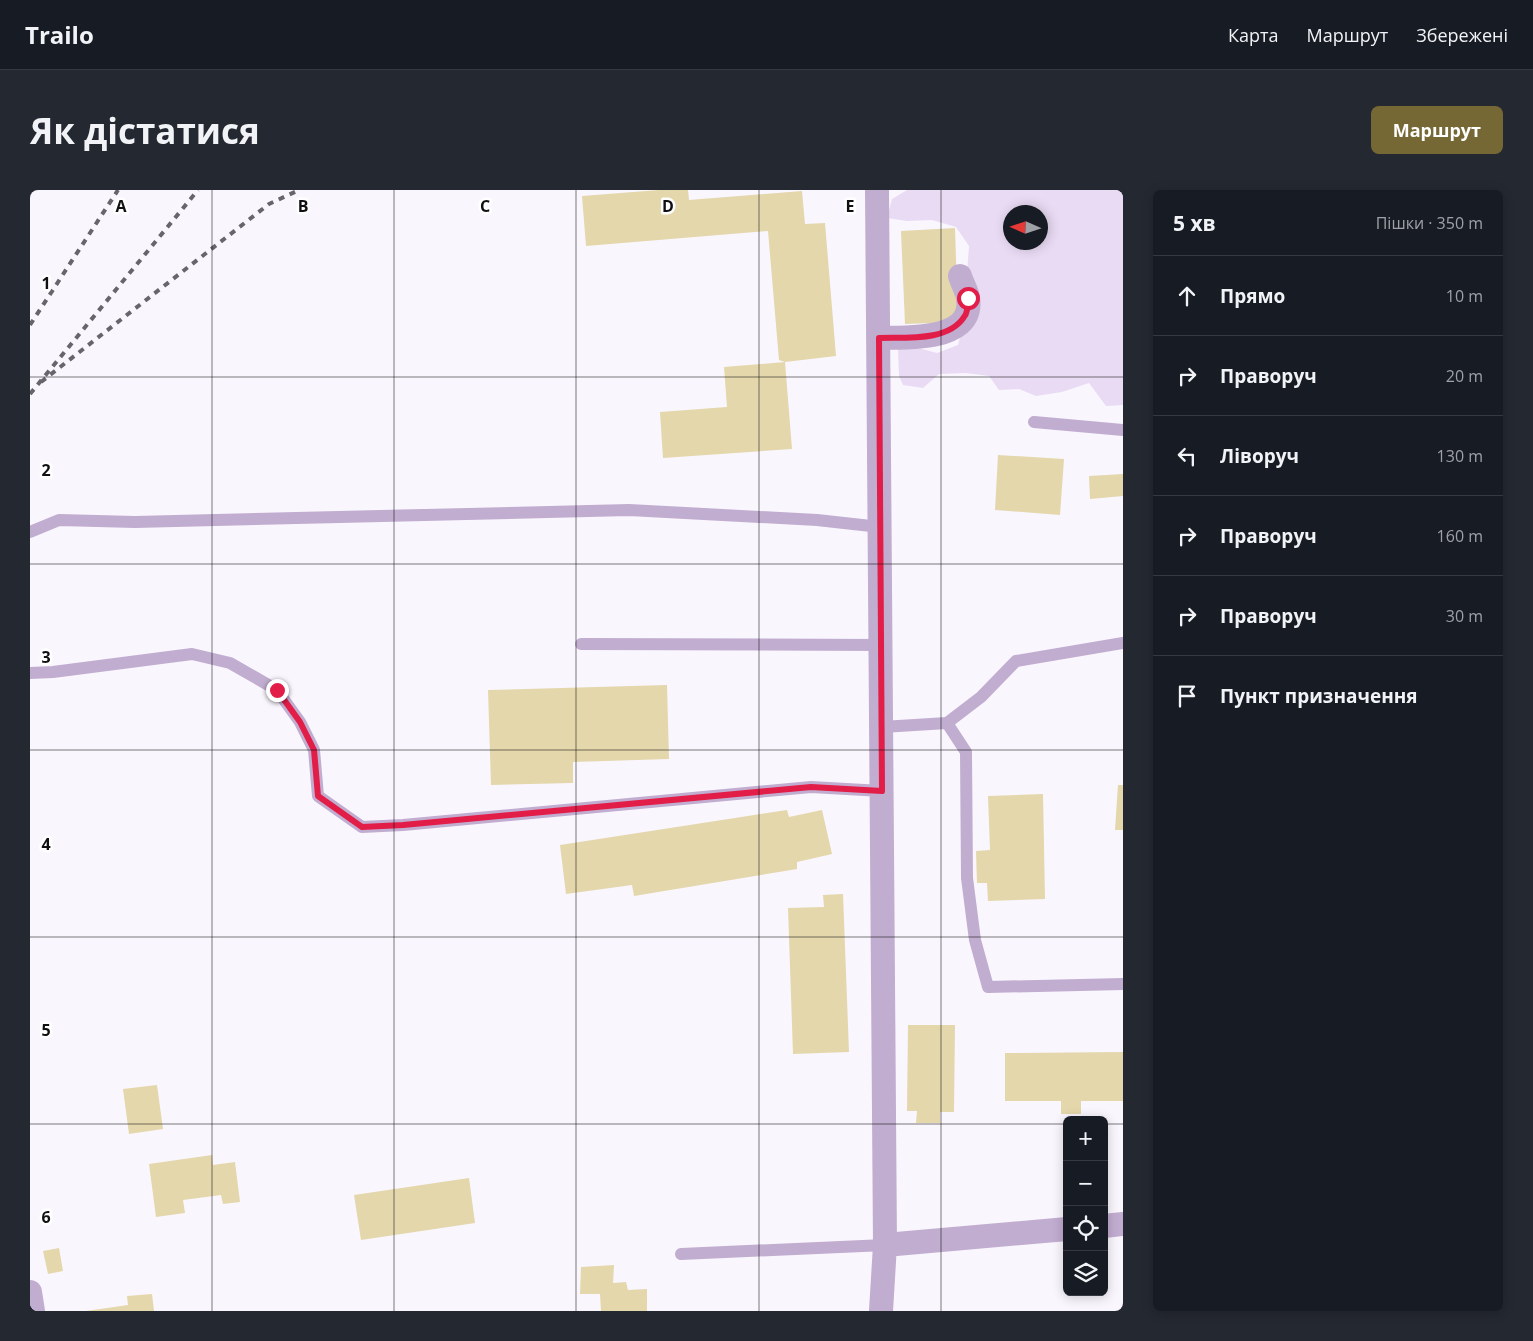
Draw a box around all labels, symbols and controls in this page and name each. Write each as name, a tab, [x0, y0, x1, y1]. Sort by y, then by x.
text: Trailo	[25, 18, 94, 51]
text: Карта	[1228, 23, 1279, 47]
text: Маршрут	[1307, 23, 1388, 47]
text: Збережені	[1416, 23, 1508, 47]
button: Маршрут	[1371, 106, 1503, 154]
text: Як дістатися	[30, 107, 260, 154]
text: A	[115, 195, 127, 217]
text: B	[298, 195, 308, 217]
text: C	[480, 195, 490, 217]
text: D	[662, 195, 674, 217]
text: E	[846, 195, 855, 217]
north arrow	[1003, 205, 1048, 250]
text: 5 хв	[1173, 209, 1216, 237]
text: Пішки · 350 m	[1376, 212, 1483, 234]
text: 1	[41, 272, 51, 294]
icon: ahead	[1173, 282, 1201, 310]
text: Прямо	[1220, 283, 1285, 309]
text: 10 m	[1446, 285, 1483, 307]
route start	[957, 287, 980, 310]
icon: right	[1173, 362, 1201, 390]
text: Праворуч	[1220, 363, 1317, 389]
text: 20 m	[1446, 365, 1483, 387]
icon: left	[1173, 442, 1201, 470]
text: Ліворуч	[1220, 443, 1299, 469]
text: 130 m	[1437, 445, 1483, 467]
text: 2	[41, 459, 51, 481]
icon: right	[1173, 522, 1201, 550]
text: Праворуч	[1220, 523, 1317, 549]
text: 160 m	[1437, 525, 1483, 547]
icon: right	[1173, 602, 1201, 630]
text: Праворуч	[1220, 603, 1317, 629]
text: 30 m	[1446, 605, 1483, 627]
text: 3	[41, 646, 51, 668]
route end	[266, 679, 289, 702]
icon: arrive	[1173, 682, 1201, 710]
text: Пункт призначення	[1220, 683, 1418, 709]
text: 4	[41, 833, 51, 855]
text: 5	[41, 1019, 51, 1041]
map controls	[1063, 1116, 1108, 1296]
button: +	[1063, 1116, 1108, 1161]
button: −	[1063, 1161, 1108, 1206]
text: 6	[41, 1206, 51, 1228]
button: locate	[1063, 1206, 1108, 1251]
button: layers	[1063, 1251, 1108, 1296]

